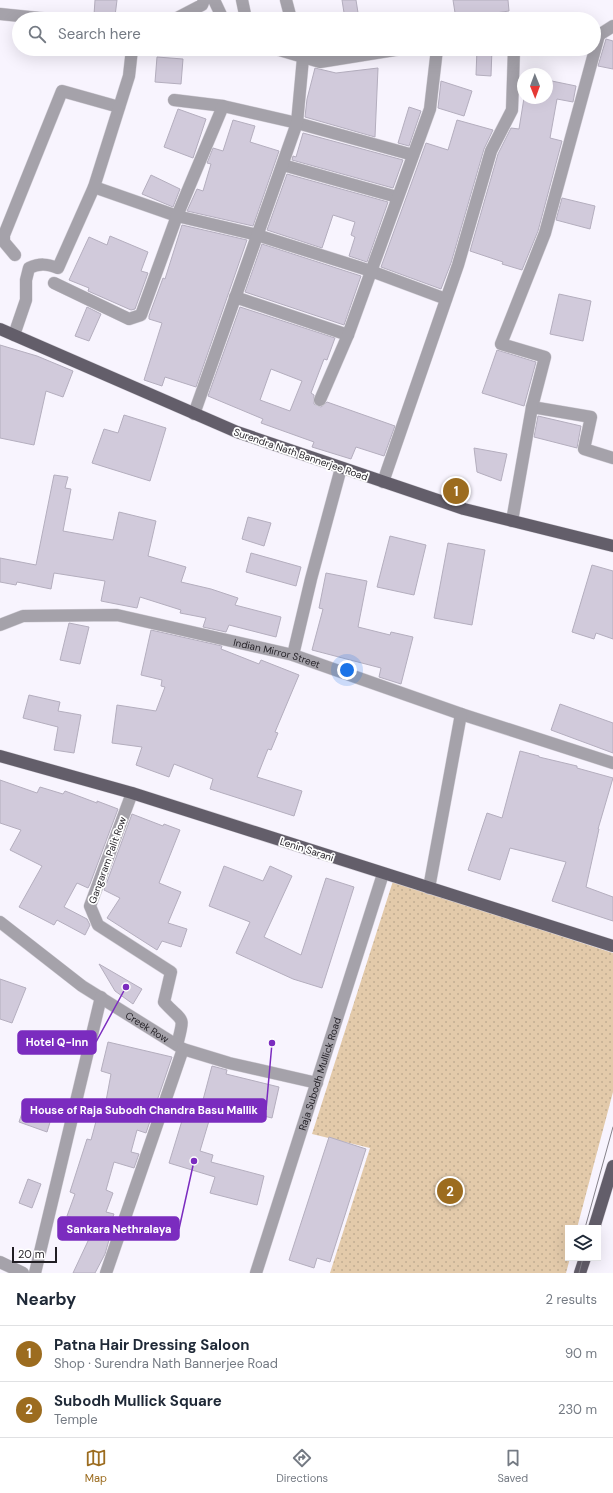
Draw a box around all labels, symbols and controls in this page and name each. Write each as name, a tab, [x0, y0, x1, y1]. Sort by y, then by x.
search box	[12, 12, 601, 56]
icon: search	[26, 23, 48, 45]
text: Search here	[58, 24, 141, 44]
north arrow	[517, 68, 553, 104]
street label: Surendra Nath Bannerjee Road	[232, 425, 370, 484]
pin: 1	[443, 476, 469, 506]
street label: Indian Mirror Street	[232, 636, 322, 671]
your location	[337, 660, 357, 680]
street label: Gangaram Palit Row	[86, 815, 129, 905]
street label: Lenin Sarani	[278, 835, 335, 864]
street label: Creek Row	[123, 1009, 172, 1046]
street label: Raja Subodh Mullick Road	[296, 1016, 344, 1132]
callout: Hotel Q-Inn	[18, 1031, 96, 1054]
text: Hotel Q-Inn	[26, 1035, 89, 1049]
callout: House of Raja Subodh Chandra Basu Mallik	[22, 1099, 266, 1122]
text: House of Raja Subodh Chandra Basu Mallik	[30, 1103, 259, 1117]
pin: 2	[437, 1176, 463, 1206]
callout: Sankara Nethralaya	[58, 1217, 179, 1240]
text: Sankara Nethralaya	[67, 1222, 171, 1236]
map controls	[565, 1225, 601, 1261]
button: layers	[565, 1225, 601, 1261]
scale bar	[12, 1245, 57, 1264]
text: 20 m	[18, 1247, 44, 1261]
text: Nearby	[16, 1288, 76, 1310]
text: 2 results	[546, 1291, 597, 1308]
text: Patna Hair Dressing Saloon	[54, 1335, 250, 1355]
text: 1	[27, 1345, 31, 1362]
text: 90 m	[565, 1345, 597, 1362]
text: Shop · Surendra Nath Bannerjee Road	[54, 1355, 278, 1372]
text: Subodh Mullick Square	[54, 1391, 222, 1411]
text: 2	[25, 1401, 33, 1418]
text: 230 m	[558, 1401, 597, 1418]
text: Temple	[54, 1411, 98, 1428]
tab: Map	[85, 1447, 107, 1485]
tab: Directions	[276, 1447, 328, 1485]
tab: Saved	[497, 1447, 528, 1485]

